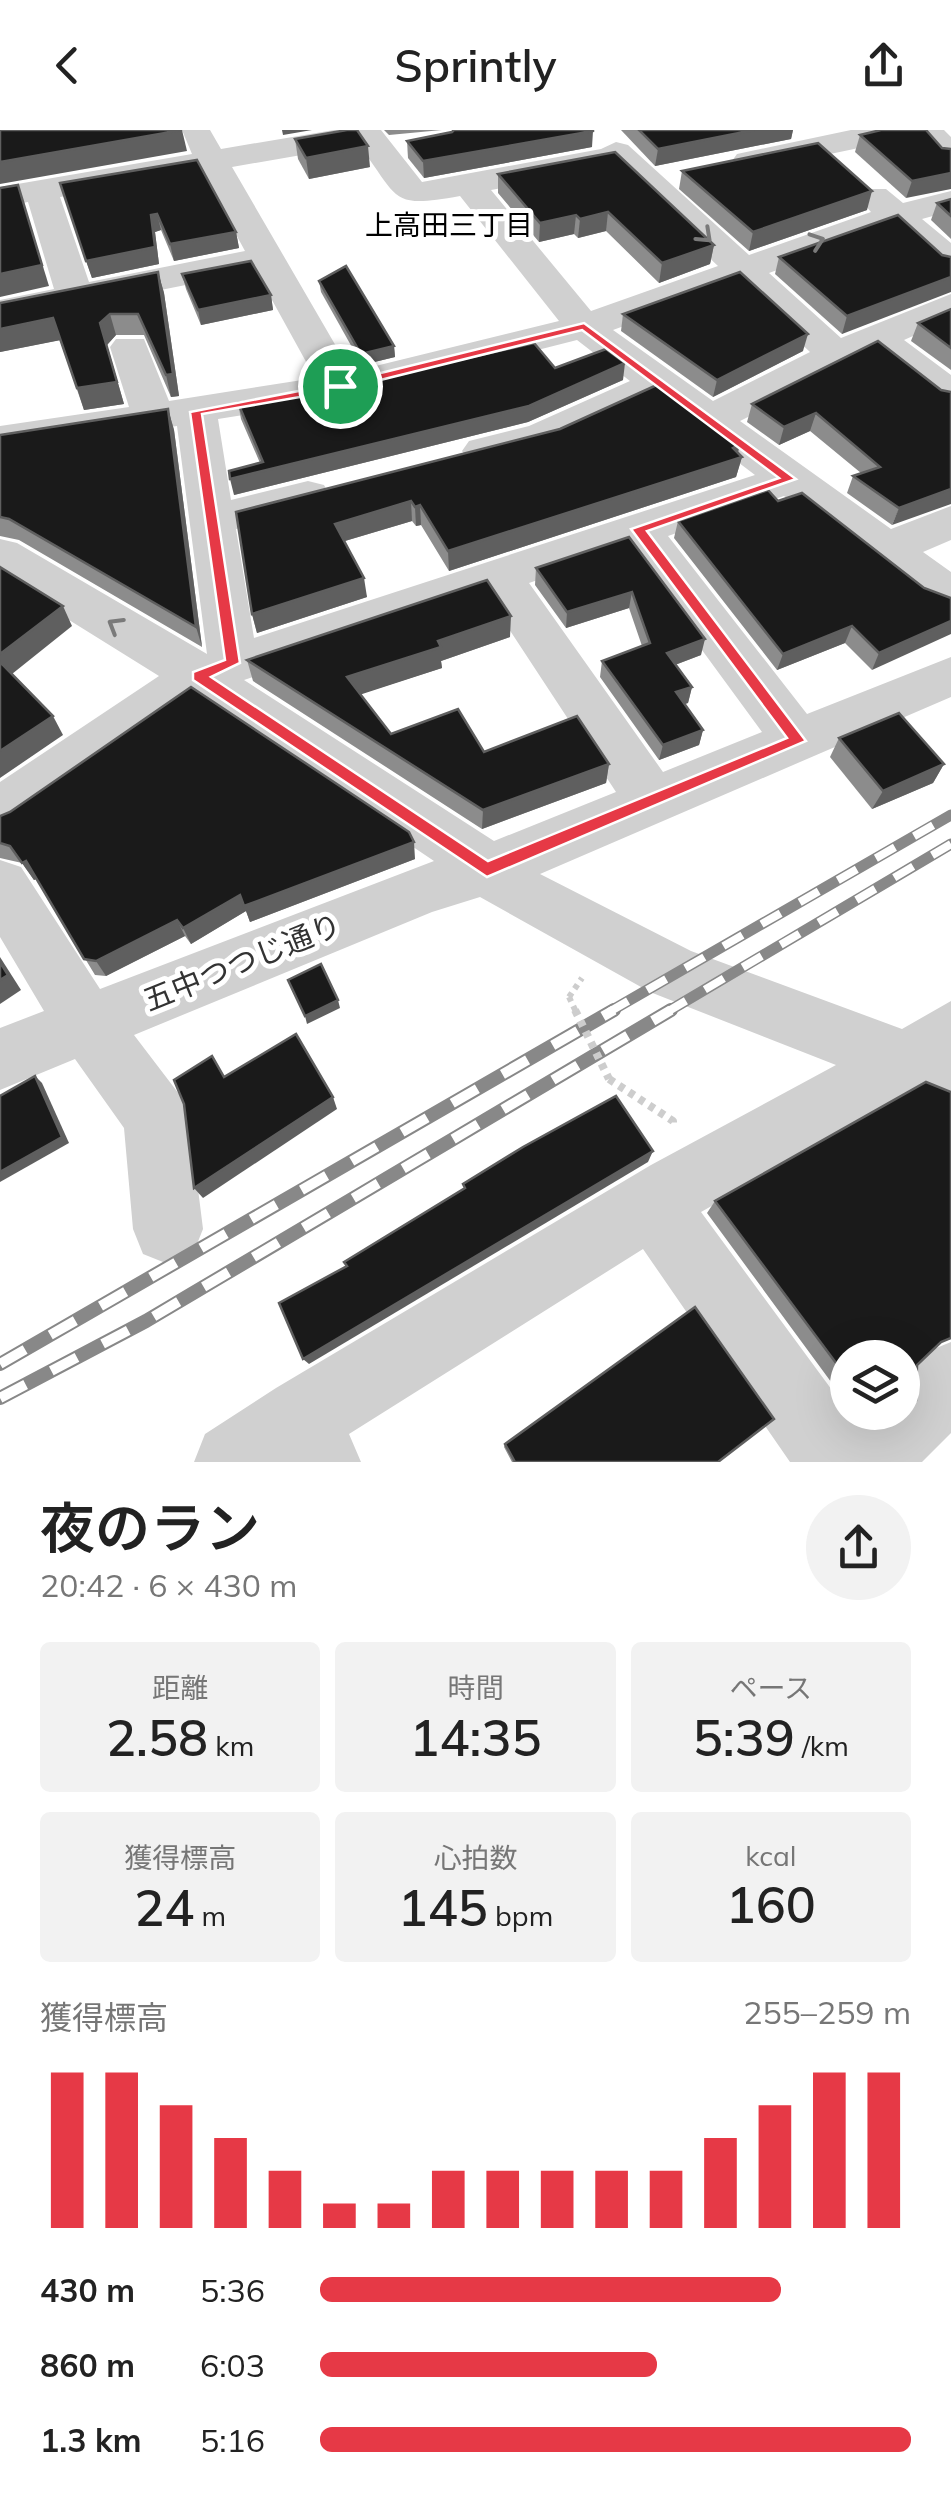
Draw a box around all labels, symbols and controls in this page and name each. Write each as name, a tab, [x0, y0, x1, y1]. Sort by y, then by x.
text: Sprintly	[394, 37, 557, 93]
icon: back	[40, 38, 95, 93]
icon: share	[856, 38, 911, 93]
district label: 上高田三丁目	[365, 207, 533, 242]
one-way arrow	[693, 224, 712, 242]
one-way arrow	[808, 233, 825, 253]
pin	[298, 344, 383, 429]
icon: arrive	[313, 359, 368, 414]
one-way arrow	[108, 618, 126, 637]
street label: 五中つつじ通り	[138, 905, 346, 1019]
map controls	[830, 1340, 920, 1430]
button: layers	[830, 1340, 920, 1430]
text: 夜のラン	[40, 1493, 260, 1562]
button: share	[806, 1495, 911, 1600]
text: 20:42 · 6 × 430 m	[40, 1565, 297, 1605]
text: 距離	[152, 1670, 208, 1705]
text: 時間	[447, 1670, 504, 1705]
text: ペース	[730, 1670, 812, 1705]
text: 2.58	[106, 1706, 208, 1769]
text: 14:35	[410, 1706, 541, 1769]
text: 5:39	[693, 1706, 795, 1769]
text: km	[208, 1728, 254, 1763]
text: /km	[795, 1728, 849, 1763]
text: kcal	[745, 1838, 796, 1873]
text: 獲得標高	[124, 1840, 236, 1875]
text: 心拍数	[433, 1840, 518, 1875]
text: 160	[726, 1873, 816, 1936]
text: 24	[134, 1876, 194, 1939]
text: 145	[398, 1876, 488, 1939]
text: m	[194, 1898, 226, 1933]
text: bpm	[488, 1898, 553, 1933]
text: 255–259 m	[743, 1992, 911, 2032]
text: 獲得標高	[40, 1997, 168, 2037]
text: 430 m	[40, 2270, 135, 2310]
text: 5:36	[200, 2270, 265, 2310]
text: 860 m	[40, 2345, 135, 2385]
text: 6:03	[200, 2345, 265, 2385]
text: 1.3 km	[40, 2420, 142, 2460]
text: 5:16	[200, 2420, 265, 2460]

